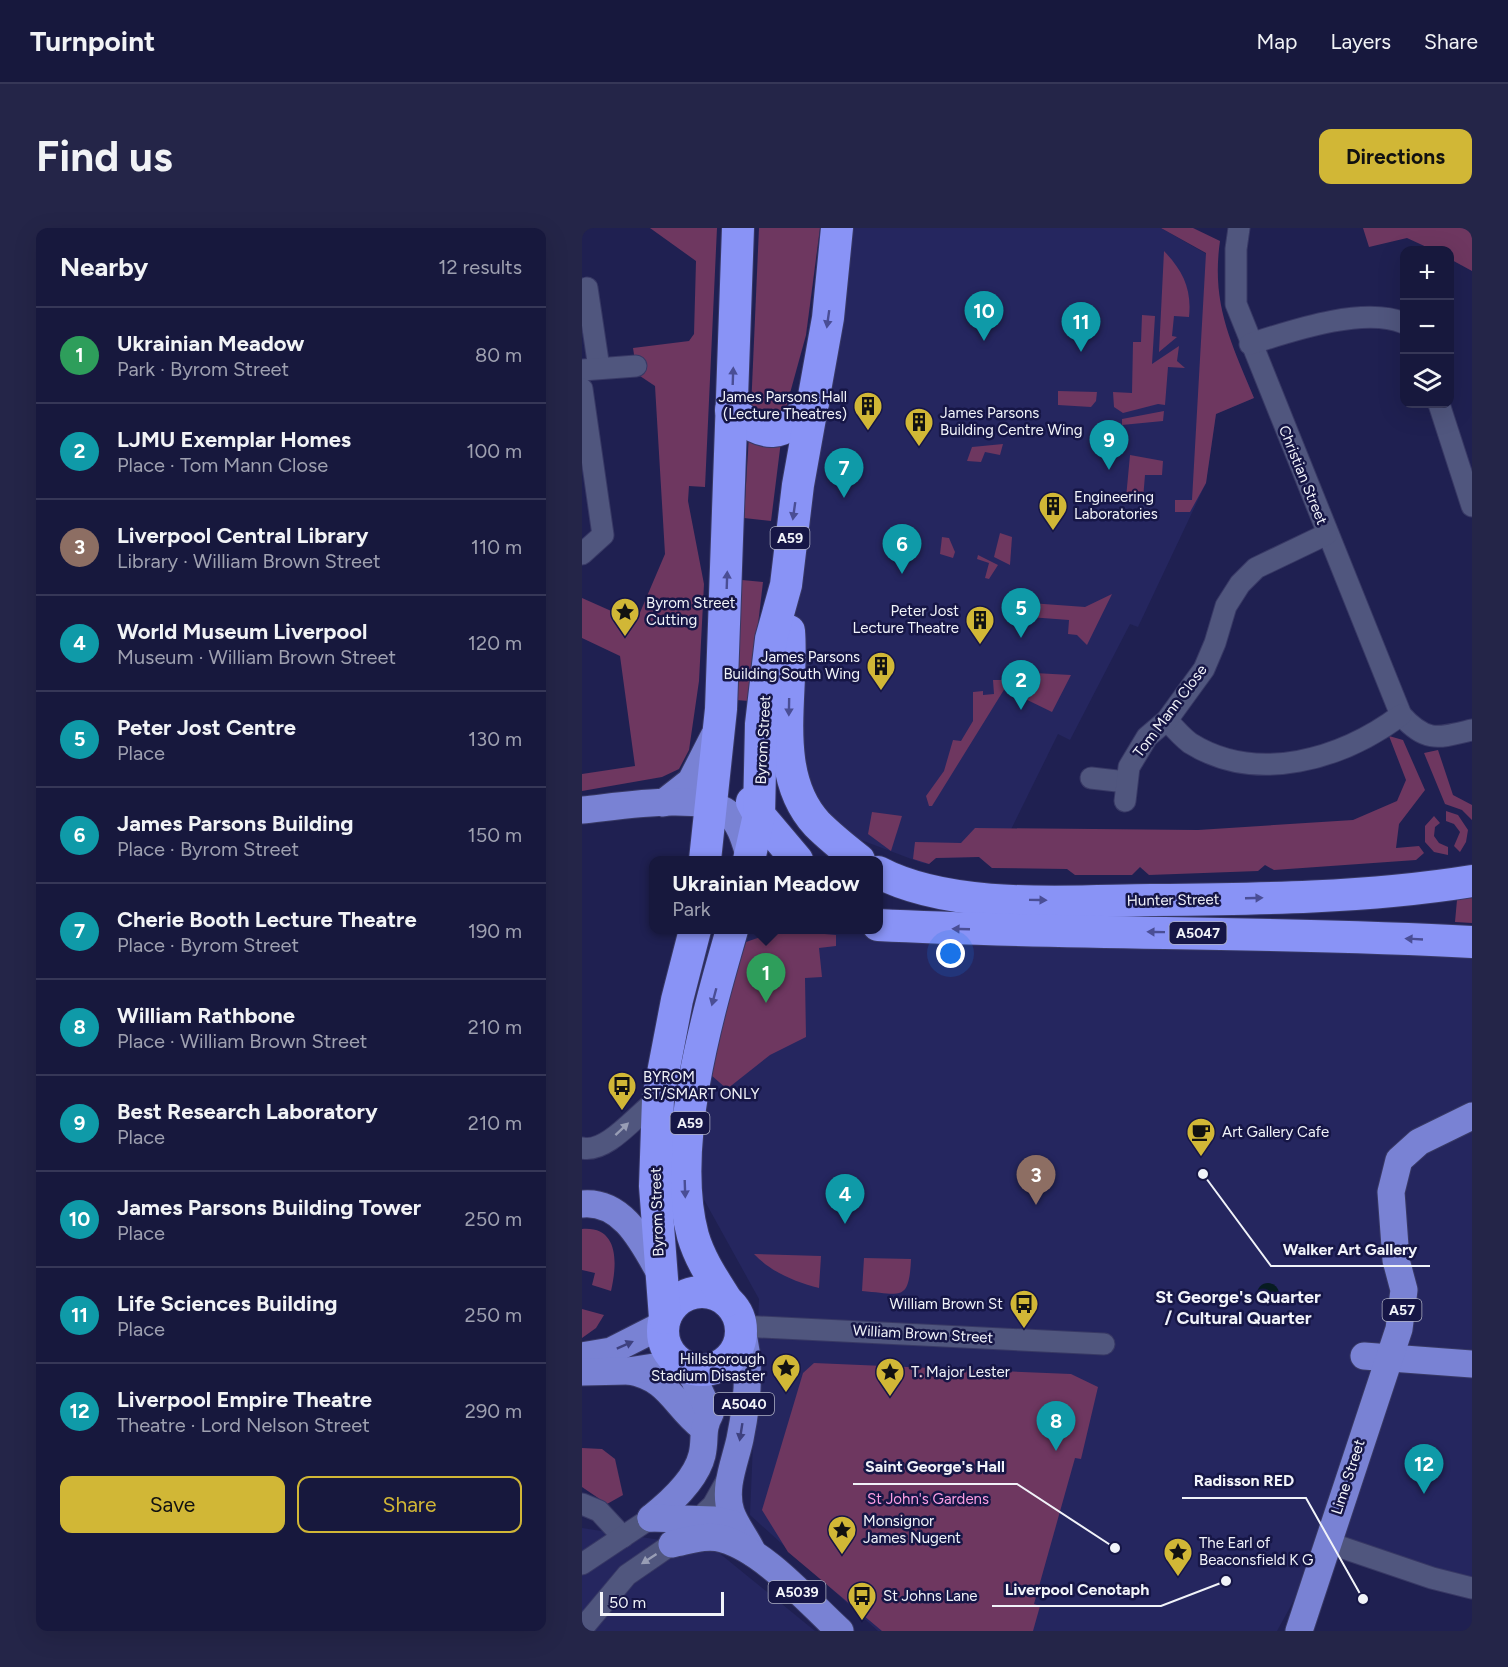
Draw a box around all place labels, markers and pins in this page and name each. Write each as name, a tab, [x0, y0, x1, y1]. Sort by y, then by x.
pin: 10	[964, 291, 1004, 341]
pin: 11	[1062, 302, 1100, 352]
place label: James Parsons Hall (Lecture Theatres)	[718, 388, 847, 423]
building icon: James Parsons Hall (Lecture Theatres)	[852, 390, 884, 432]
place label: James Parsons Building Centre Wing	[940, 404, 1083, 439]
building icon: James Parsons Building Centre Wing	[903, 406, 935, 448]
pin: 9	[1090, 420, 1128, 470]
pin: 7	[824, 448, 864, 498]
place label: Engineering Laboratories	[1074, 488, 1158, 523]
building icon: Engineering Laboratories	[1037, 490, 1069, 532]
pin: 6	[882, 524, 922, 574]
pin: 5	[1002, 588, 1040, 638]
place label: Byrom Street Cutting	[646, 594, 736, 629]
place icon: Byrom Street Cutting	[609, 596, 641, 638]
place label: Peter Jost Lecture Theatre	[852, 602, 959, 637]
building icon: Peter Jost Lecture Theatre	[964, 604, 996, 646]
place label: James Parsons Building South Wing	[723, 648, 860, 683]
building icon: James Parsons Building South Wing	[865, 650, 897, 692]
pin: 2	[1002, 660, 1040, 710]
pin: 1	[746, 954, 786, 1003]
place label: BYROM ST/SMART ONLY	[643, 1068, 760, 1103]
bus stop icon: BYROM ST/SMART ONLY	[606, 1070, 638, 1112]
cafe icon: Art Gallery Cafe	[1185, 1116, 1217, 1158]
place label: Art Gallery Cafe	[1222, 1123, 1329, 1141]
pin: 3	[1016, 1156, 1056, 1205]
pin: 4	[826, 1174, 864, 1224]
callout: Walker Art Gallery	[1271, 1232, 1430, 1266]
bus stop icon: William Brown St	[1008, 1288, 1040, 1330]
place label: William Brown St	[889, 1295, 1003, 1313]
place label: Hillsborough Stadium Disaster	[651, 1350, 765, 1385]
place icon: Hillsborough Stadium Disaster	[770, 1352, 802, 1394]
place icon: T. Major Lester	[874, 1356, 906, 1398]
place label: T. Major Lester	[911, 1363, 1010, 1381]
pin: 8	[1036, 1402, 1076, 1451]
pin: 12	[1404, 1444, 1444, 1494]
callout: Saint George's Hall	[853, 1450, 1017, 1484]
callout: Radisson RED	[1182, 1464, 1306, 1498]
place label: Monsignor James Nugent	[863, 1512, 961, 1547]
place icon: Monsignor James Nugent	[826, 1514, 858, 1556]
place label: The Earl of Beaconsfield K G	[1199, 1534, 1313, 1569]
place icon: The Earl of Beaconsfield K G	[1162, 1536, 1194, 1578]
callout: Liverpool Cenotaph	[992, 1572, 1161, 1606]
bus stop icon: St Johns Lane	[846, 1580, 878, 1622]
place label: St Johns Lane	[883, 1587, 977, 1605]

